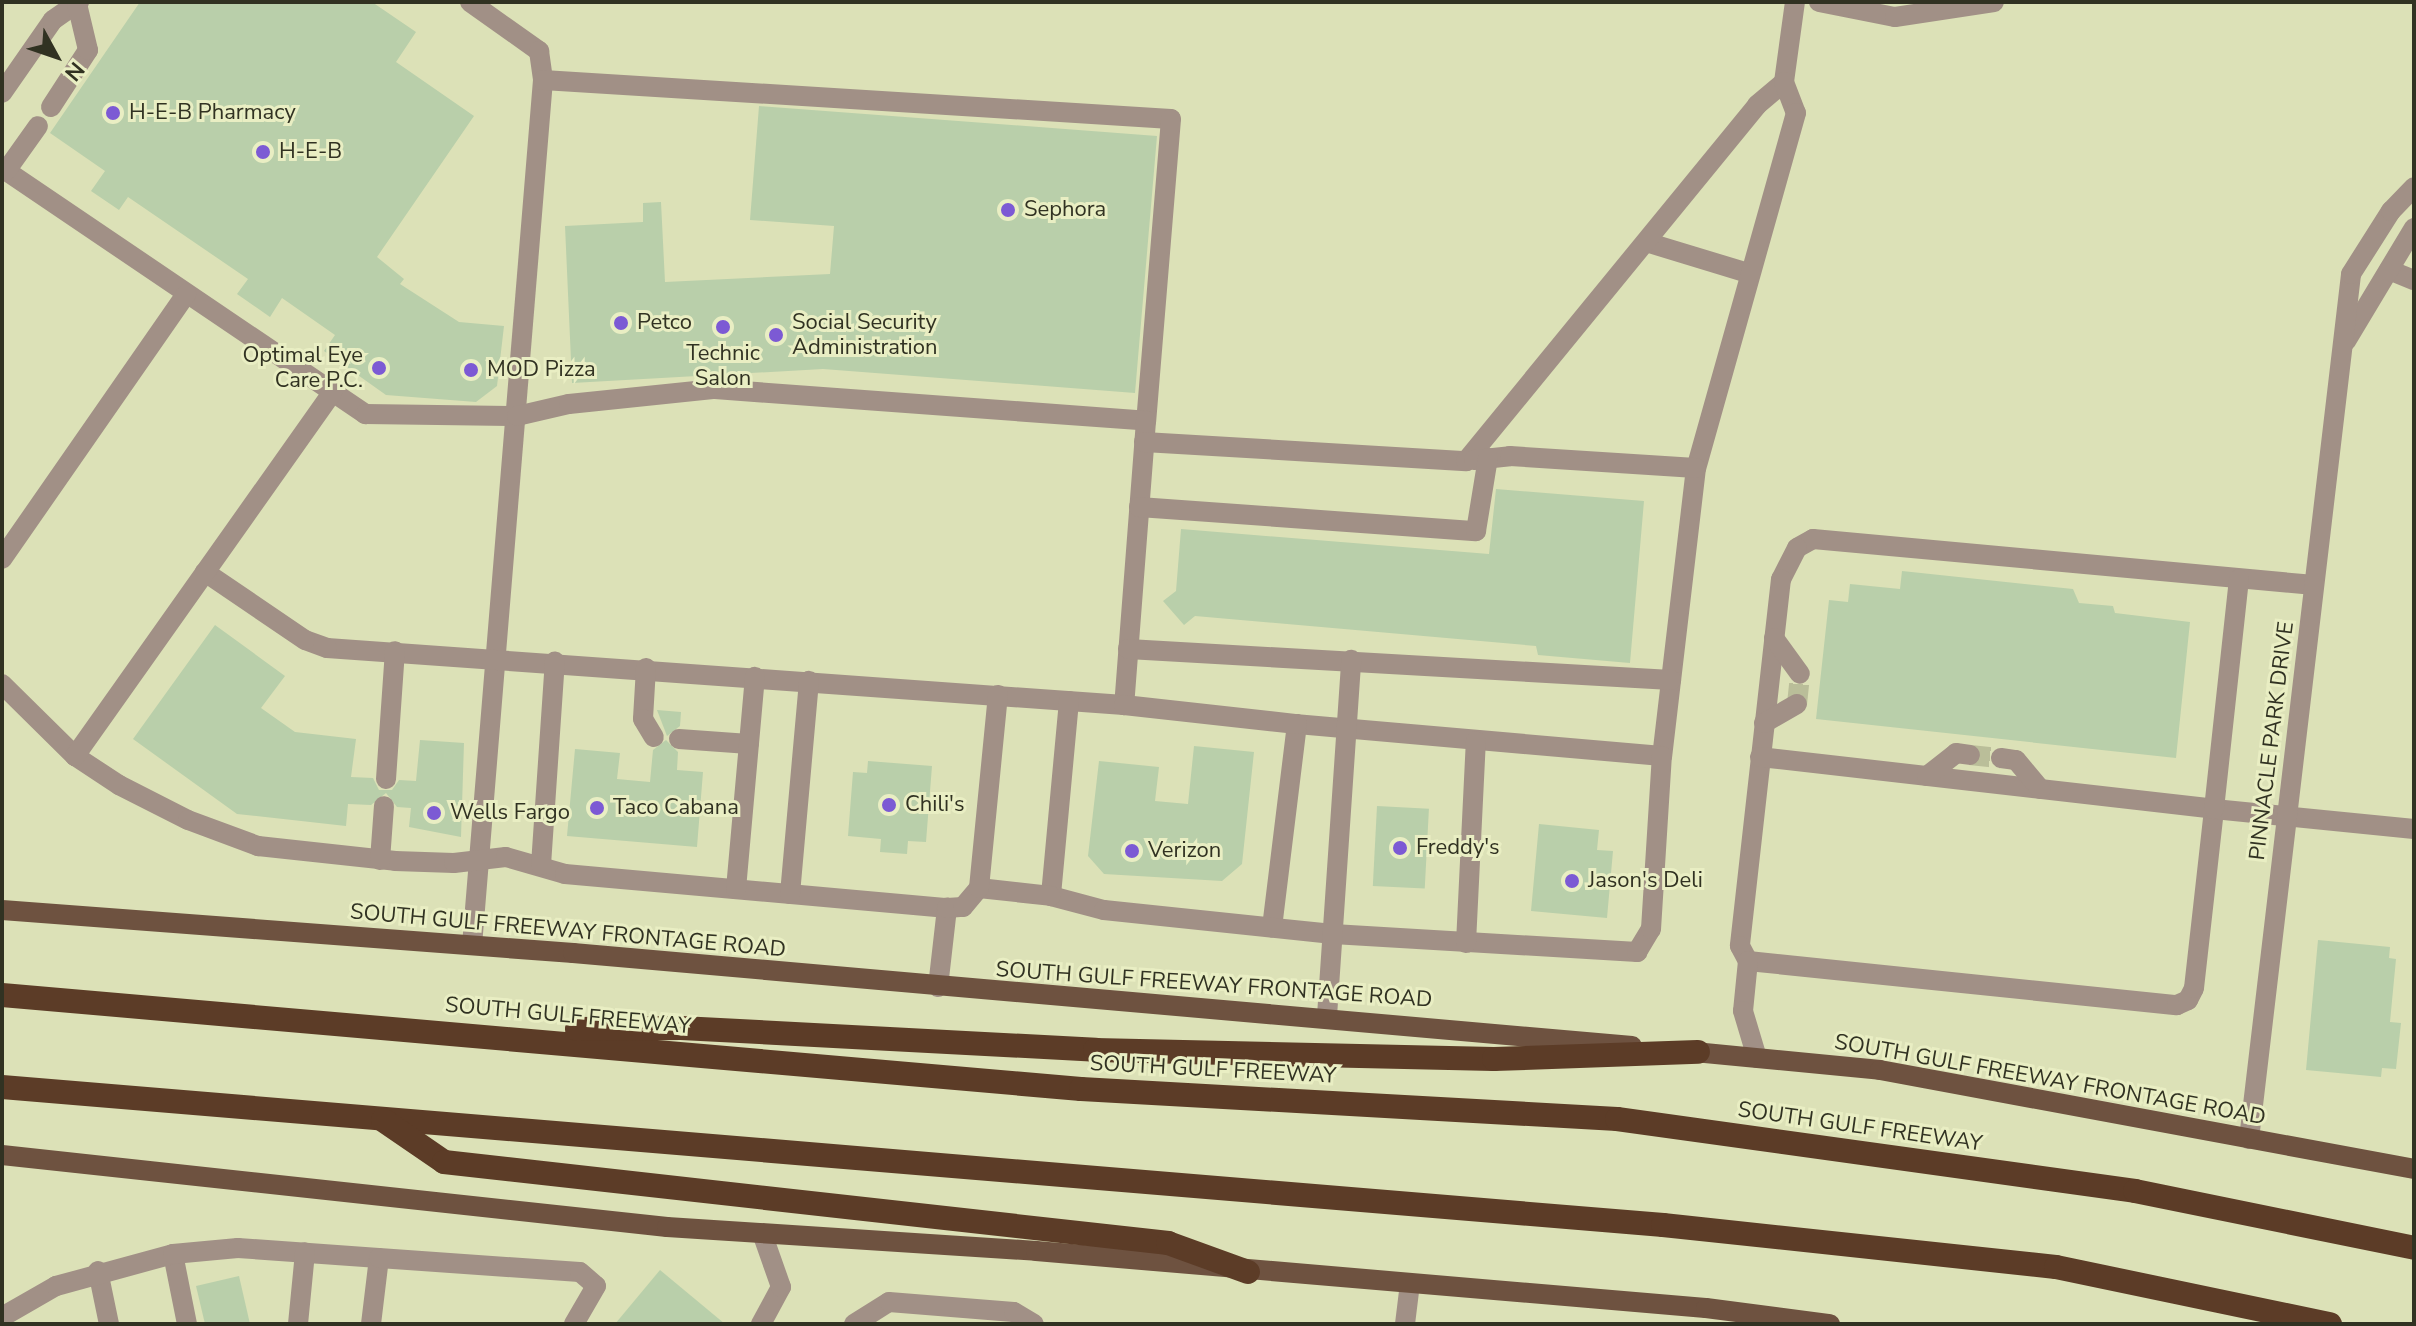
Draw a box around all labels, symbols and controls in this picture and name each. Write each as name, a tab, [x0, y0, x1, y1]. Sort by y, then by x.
north arrow	[16, 16, 96, 96]
text: N	[58, 55, 91, 87]
place label: H-E-B Pharmacy	[129, 100, 296, 126]
marker: H-E-B Pharmacy	[104, 104, 122, 122]
place label: H-E-B	[279, 139, 342, 165]
marker: H-E-B	[254, 143, 272, 161]
place label: Sephora	[1024, 197, 1106, 223]
marker: Sephora	[999, 201, 1017, 219]
place label: Social Security Administration	[792, 309, 937, 360]
place label: Petco	[637, 310, 692, 336]
marker: Petco	[612, 314, 630, 332]
marker: Technic Salon	[714, 318, 732, 336]
marker: Social Security Administration	[767, 326, 785, 344]
place label: Technic Salon	[686, 340, 760, 392]
place label: Optimal Eye Care P.C.	[242, 342, 363, 394]
place label: MOD Pizza	[487, 357, 596, 383]
marker: Optimal Eye Care P.C.	[370, 359, 388, 377]
marker: MOD Pizza	[462, 361, 480, 379]
street label: PINNACLE PARK DRIVE	[2244, 620, 2300, 862]
place label: Chili's	[905, 792, 964, 818]
place label: Taco Cabana	[613, 795, 739, 821]
marker: Chili's	[880, 796, 898, 814]
marker: Taco Cabana	[588, 799, 606, 817]
place label: Wells Fargo	[450, 800, 570, 826]
marker: Wells Fargo	[425, 804, 443, 822]
place label: Freddy's	[1416, 835, 1500, 861]
place label: Verizon	[1148, 838, 1221, 864]
marker: Freddy's	[1391, 839, 1409, 857]
marker: Verizon	[1123, 842, 1141, 860]
place label: Jason's Deli	[1588, 868, 1703, 894]
marker: Jason's Deli	[1563, 872, 1581, 890]
street label: SOUTH GULF FREEWAY FRONTAGE ROAD	[349, 899, 787, 963]
street label: SOUTH GULF FREEWAY FRONTAGE ROAD	[995, 957, 1433, 1013]
street label: SOUTH GULF FREEWAY	[444, 992, 692, 1040]
street label: SOUTH GULF FREEWAY FRONTAGE ROAD	[1832, 1029, 2268, 1131]
street label: SOUTH GULF FREEWAY	[1089, 1050, 1337, 1090]
street label: SOUTH GULF FREEWAY	[1736, 1097, 1984, 1157]

